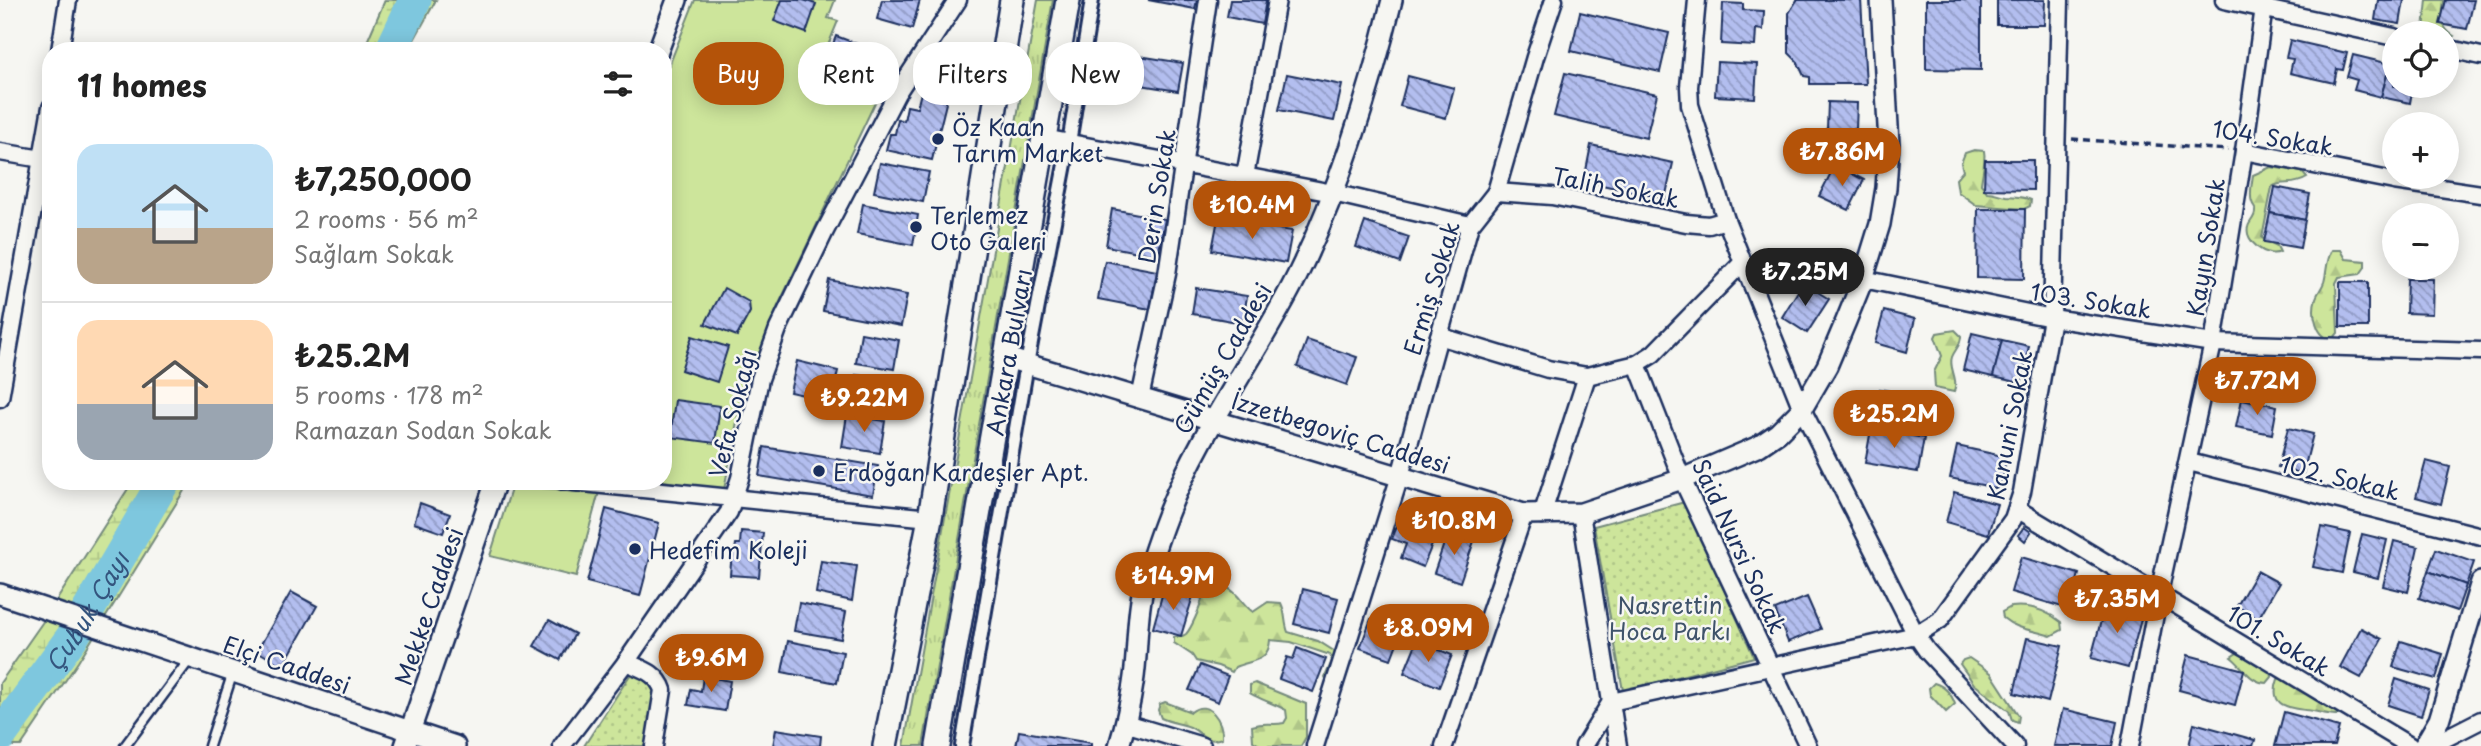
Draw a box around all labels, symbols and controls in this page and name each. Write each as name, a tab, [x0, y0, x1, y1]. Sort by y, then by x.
map controls	[2382, 21, 2459, 280]
button: locate	[2382, 21, 2459, 98]
chip: Buy	[693, 42, 784, 105]
chip: Rent	[798, 42, 899, 105]
chip: Filters	[913, 42, 1032, 105]
chip: New	[1046, 42, 1144, 105]
text: 11 homes	[77, 62, 207, 107]
icon: filters	[599, 65, 637, 103]
place label: Öz Kaan Tarım Market	[952, 109, 1103, 170]
street label: 104. Sokak	[2210, 110, 2336, 164]
button: +	[2382, 112, 2459, 189]
street label: Derin Sokak	[1128, 126, 1184, 266]
pin: ₺7.86M	[1785, 128, 1899, 188]
marker: Öz Kaan Tarım Market	[930, 131, 946, 147]
text: ₺7.86M	[1799, 133, 1885, 168]
text: ₺7,250,000	[294, 156, 472, 201]
street label: Talih Sokak	[1550, 158, 1682, 216]
icon: home	[133, 172, 217, 256]
street label: Kayın Sokak	[2177, 175, 2233, 319]
pin: ₺10.4M	[1195, 182, 1309, 241]
text: ₺10.4M	[1209, 186, 1295, 221]
place label: Terlemez Oto Galeri	[930, 197, 1047, 258]
text: 2 rooms · 56 m²	[294, 201, 479, 236]
button: −	[2382, 203, 2459, 280]
street label: Ermiş Sokak	[1394, 217, 1468, 359]
marker: Terlemez Oto Galeri	[908, 219, 924, 235]
text: Sağlam Sokak	[294, 236, 454, 271]
pin: ₺7.25M	[1748, 248, 1862, 308]
text: ₺7.25M	[1761, 253, 1849, 288]
street label: Ankara Bulvarı	[976, 266, 1040, 438]
street label: 103. Sokak	[2028, 273, 2154, 327]
street label: Gümüş Caddesi	[1164, 276, 1280, 440]
text: ₺25.2M	[294, 332, 410, 377]
street label: Vefa Sokağı	[699, 345, 765, 481]
street label: Kanuni Sokak	[1977, 347, 2041, 503]
icon: home	[133, 348, 217, 432]
pin: ₺7.72M	[2200, 358, 2314, 417]
text: ₺7.72M	[2214, 362, 2300, 397]
pin: ₺9.22M	[807, 374, 921, 434]
text: 5 rooms · 178 m²	[294, 377, 484, 412]
text: ₺9.22M	[820, 379, 908, 414]
street label: İzzetbegoviç Caddesi	[1228, 382, 1454, 482]
pin: ₺25.2M	[1837, 391, 1951, 450]
text: ₺25.2M	[1849, 395, 1939, 430]
text: Ramazan Sodan Sokak	[294, 412, 552, 447]
street label: 102. Sokak	[2277, 445, 2403, 509]
street label: Said Nursi Sokak	[1684, 453, 1796, 639]
place label: Erdoğan Kardeşler Apt.	[833, 454, 1089, 489]
marker: Erdoğan Kardeşler Apt.	[811, 463, 827, 479]
pin: ₺10.8M	[1397, 498, 1511, 557]
text: ₺10.8M	[1411, 502, 1497, 537]
street label: Mekke Caddesi	[385, 522, 471, 690]
place label: Hedefim Koleji	[649, 532, 808, 567]
marker: Hedefim Koleji	[627, 541, 643, 557]
water label: Çubuk Çayı	[35, 543, 138, 678]
pin: ₺14.9M	[1116, 552, 1230, 612]
text: ₺14.9M	[1131, 557, 1215, 592]
pin: ₺7.35M	[2060, 576, 2174, 635]
text: ₺7.35M	[2074, 580, 2160, 615]
park label: Nasrettin Hoca Parkı	[1609, 587, 1731, 648]
street label: 101. Sokak	[2220, 595, 2338, 685]
pin: ₺8.09M	[1371, 604, 1485, 664]
text: ₺8.09M	[1383, 609, 1473, 644]
street label: Elçi Caddesi	[219, 626, 355, 702]
pin: ₺9.6M	[662, 634, 760, 694]
text: ₺9.6M	[675, 639, 747, 674]

